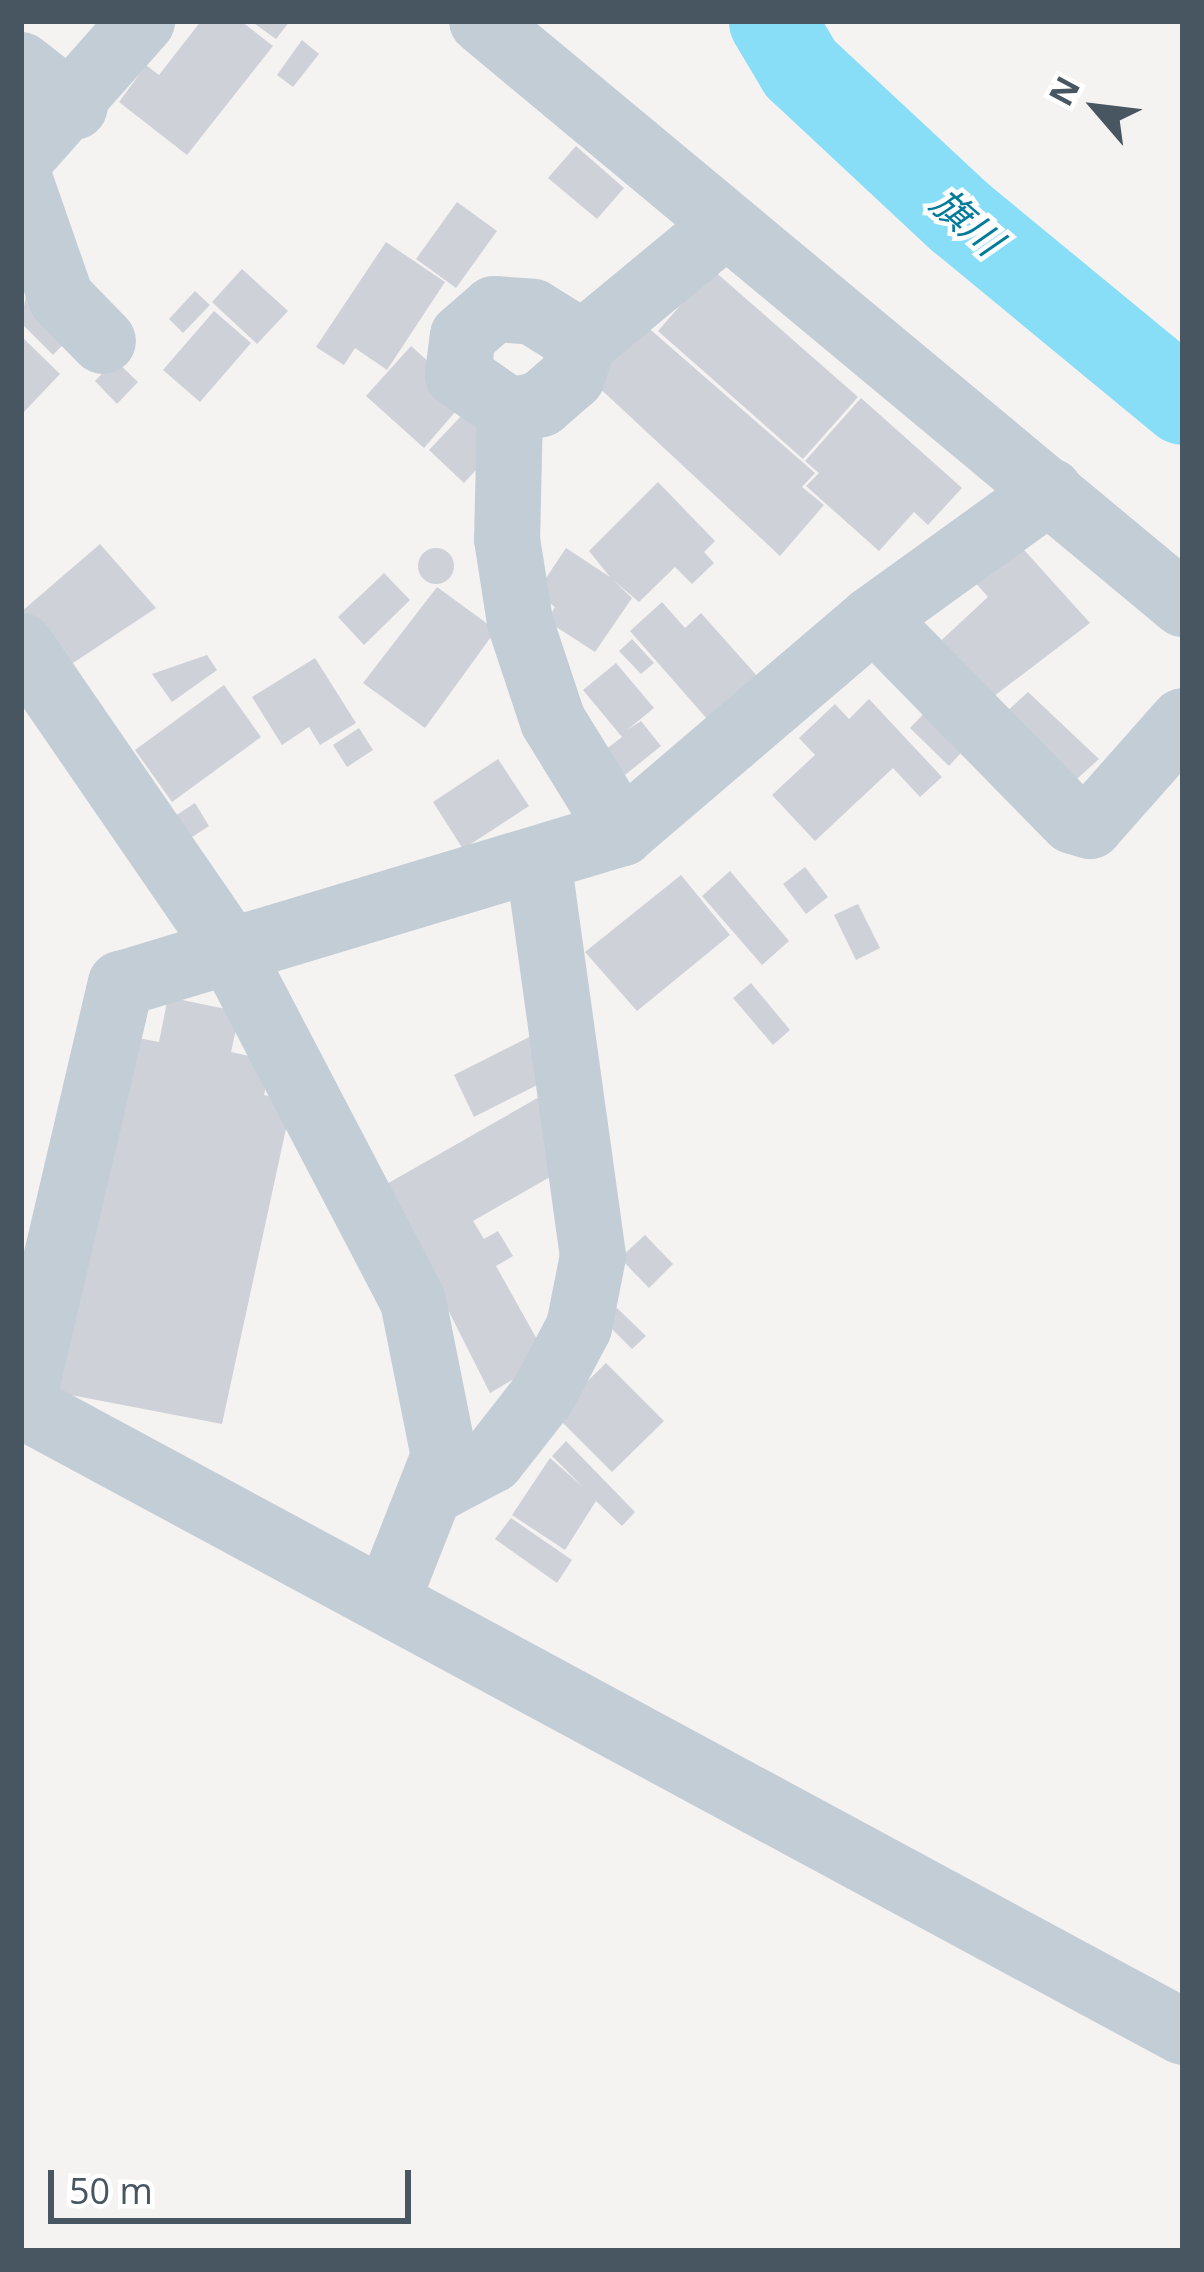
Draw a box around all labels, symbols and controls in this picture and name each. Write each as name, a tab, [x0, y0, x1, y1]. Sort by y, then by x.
north arrow	[1036, 48, 1156, 168]
text: N	[1038, 68, 1090, 113]
water label: 旗川	[922, 178, 1012, 264]
scale bar	[54, 2146, 417, 2220]
text: 50 m	[69, 2166, 153, 2215]

